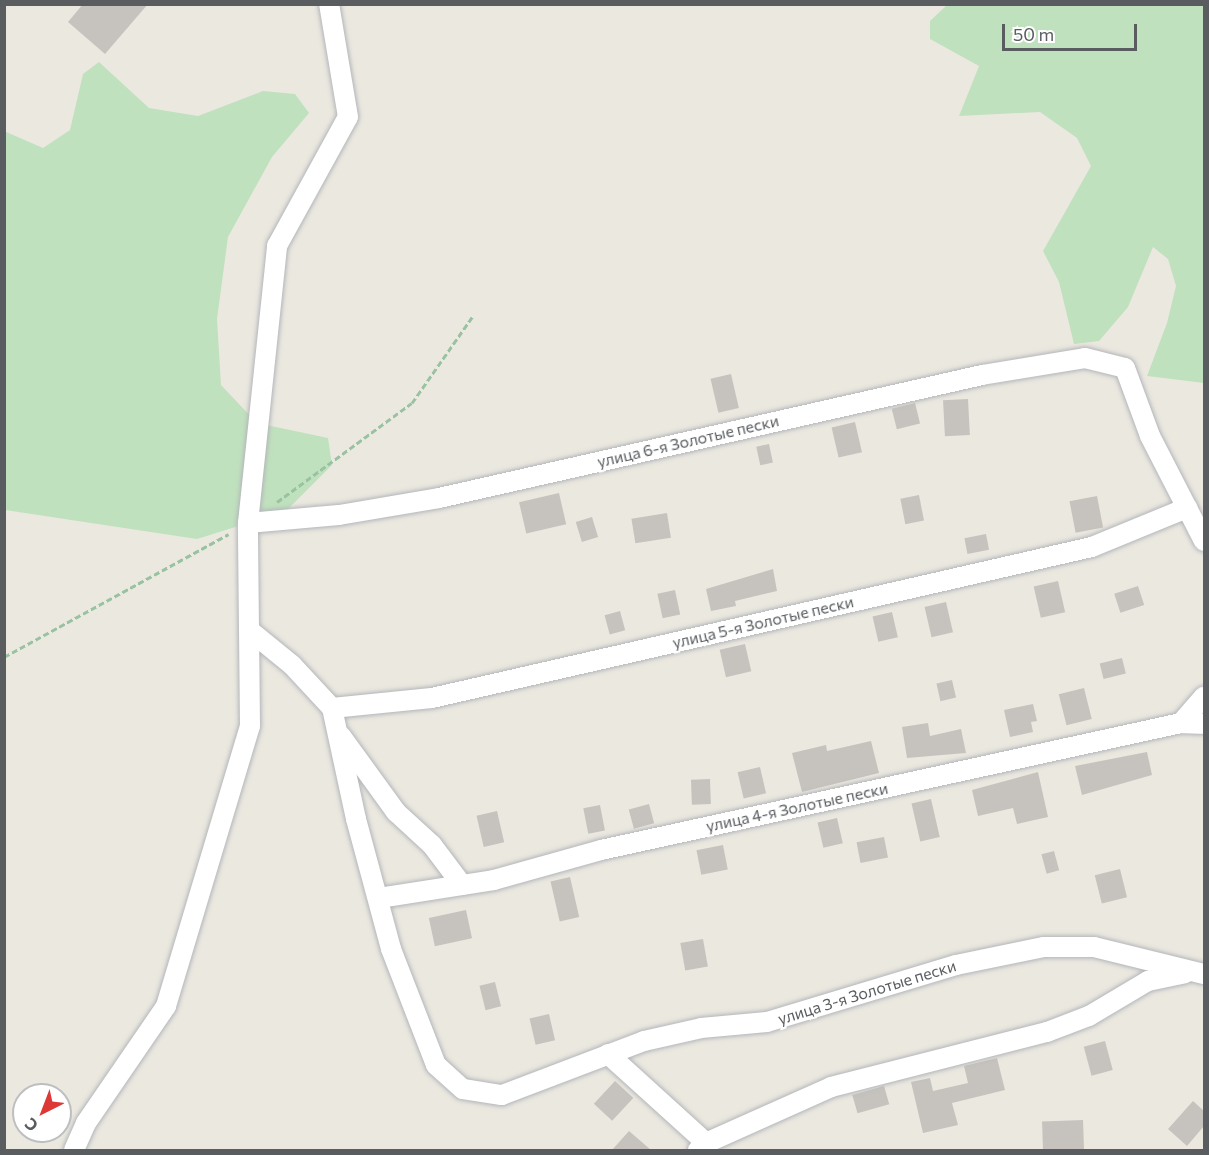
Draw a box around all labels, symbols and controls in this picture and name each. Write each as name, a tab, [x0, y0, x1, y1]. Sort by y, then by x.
scale bar	[1005, 12, 1140, 50]
text: 50 m	[1013, 23, 1054, 45]
street label: улица 6-я Золотые пески	[595, 411, 781, 471]
street label: улица 5-я Золотые пески	[671, 592, 855, 652]
street label: улица 4-я Золотые пески	[704, 778, 890, 836]
street label: улица 3-я Золотые пески	[776, 956, 958, 1028]
north arrow	[12, 1083, 72, 1143]
text: С	[21, 1115, 41, 1136]

